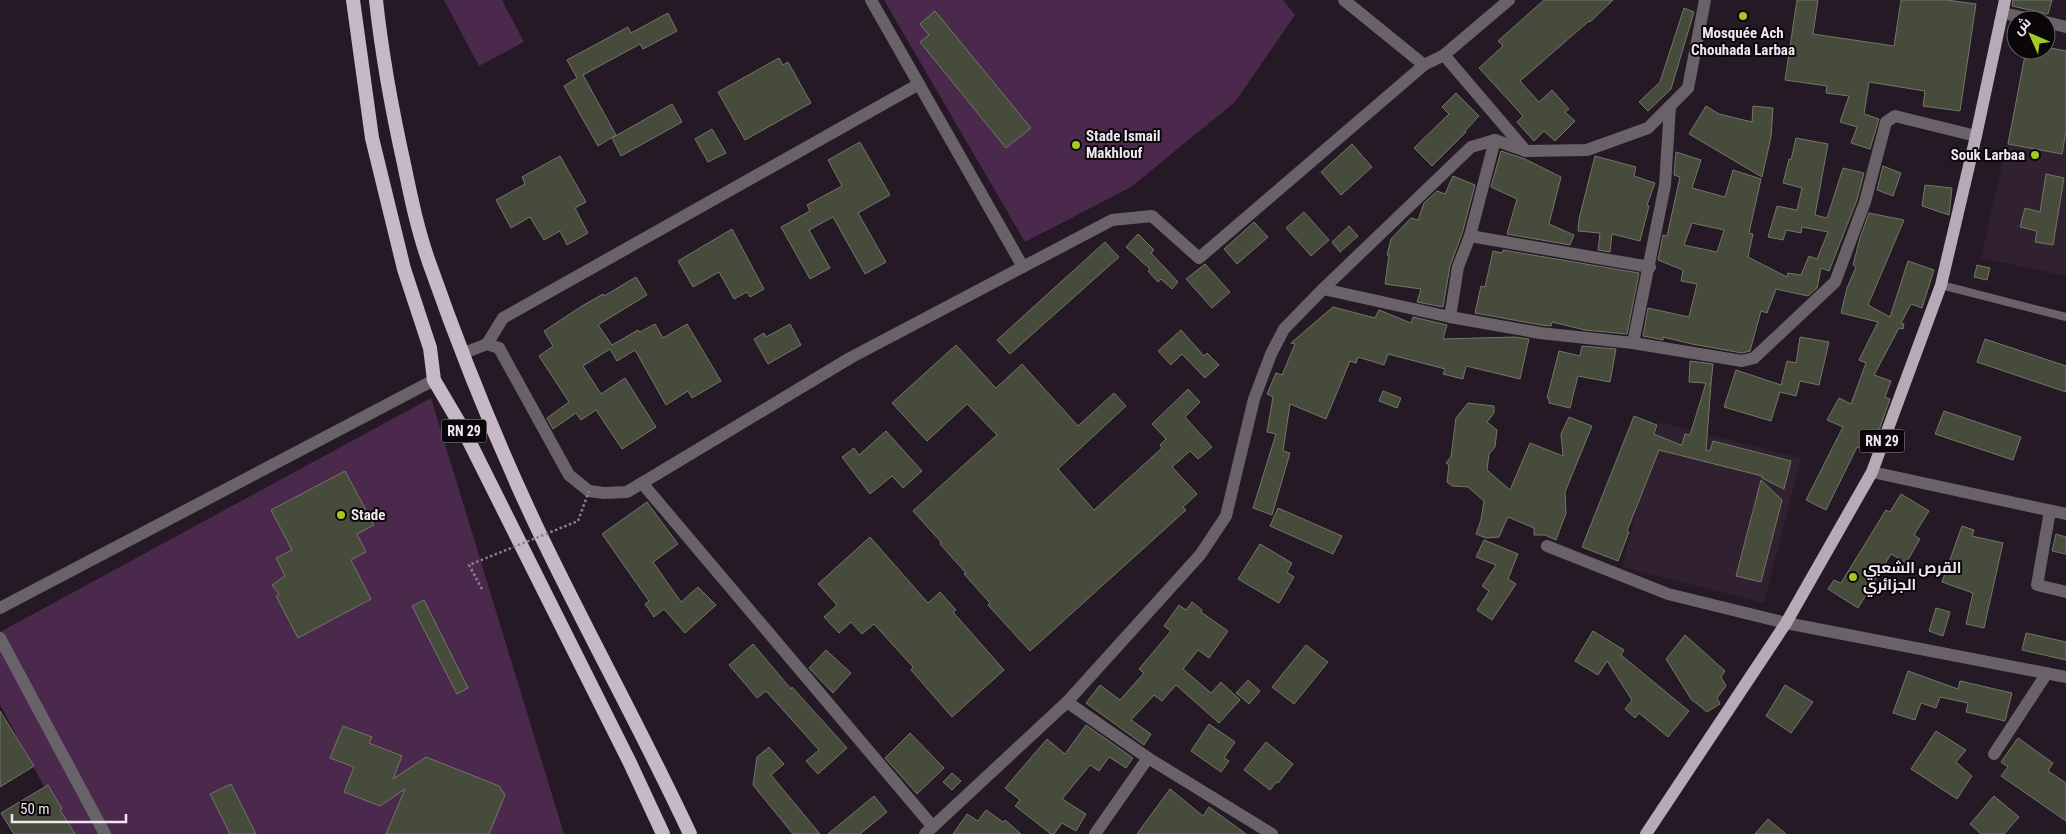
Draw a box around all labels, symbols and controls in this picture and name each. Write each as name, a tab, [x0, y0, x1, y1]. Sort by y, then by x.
marker: Mosquée Ach Chouhada Larbaa	[1737, 10, 1749, 22]
north arrow	[2006, 10, 2056, 60]
text: ش	[2010, 14, 2035, 39]
place label: Mosquée Ach Chouhada Larbaa	[1691, 24, 1795, 59]
place label: Stade Ismail Makhlouf	[1086, 127, 1160, 162]
marker: Stade Ismail Makhlouf	[1070, 139, 1082, 151]
place label: Souk Larbaa	[1951, 146, 2025, 164]
marker: Souk Larbaa	[2029, 149, 2041, 161]
road number: RN 29	[442, 420, 486, 442]
road number: RN 29	[1860, 430, 1904, 452]
place label: Stade	[351, 506, 385, 524]
marker: Stade	[335, 509, 347, 521]
place label: القرص الشعبي الجزائري	[1863, 559, 1961, 597]
marker: القرص الشعبي الجزائري	[1847, 571, 1859, 583]
scale bar	[12, 792, 126, 824]
text: 50 m	[20, 800, 50, 818]

